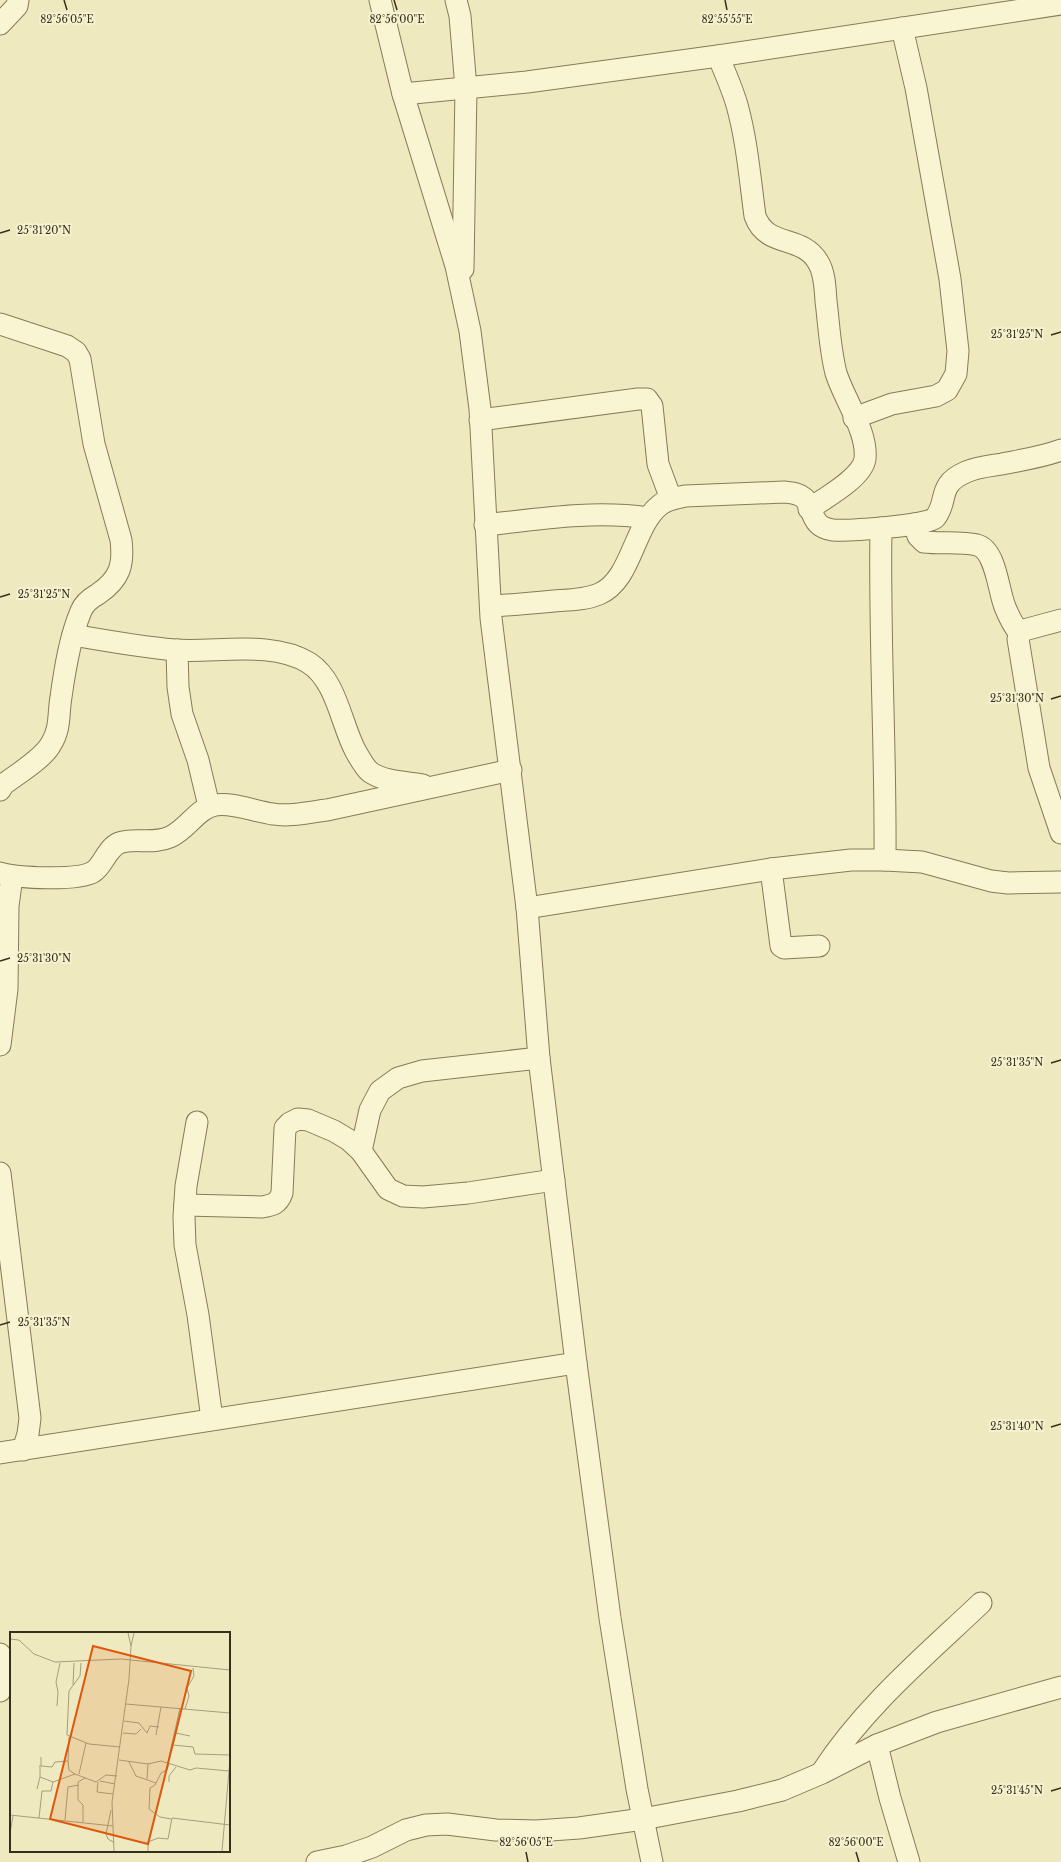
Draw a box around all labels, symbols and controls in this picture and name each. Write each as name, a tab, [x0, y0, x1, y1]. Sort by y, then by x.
text: 82°56'05"E	[40, 13, 94, 26]
text: 82°56'00"E	[370, 13, 424, 26]
text: 82°55'55"E	[701, 13, 753, 26]
text: 25°31'20"N	[17, 224, 71, 237]
text: 25°31'25"N	[991, 328, 1043, 341]
text: 25°31'25"N	[18, 588, 70, 601]
text: 25°31'30"N	[990, 692, 1044, 705]
text: 25°31'30"N	[17, 952, 71, 965]
text: 25°31'35"N	[991, 1056, 1043, 1069]
text: 25°31'35"N	[18, 1316, 70, 1329]
text: 25°31'40"N	[990, 1420, 1044, 1433]
inset map	[10, 1632, 230, 1852]
text: 25°31'45"N	[991, 1784, 1043, 1797]
text: 82°56'05"E	[499, 1836, 553, 1849]
text: 82°56'00"E	[829, 1836, 883, 1849]

